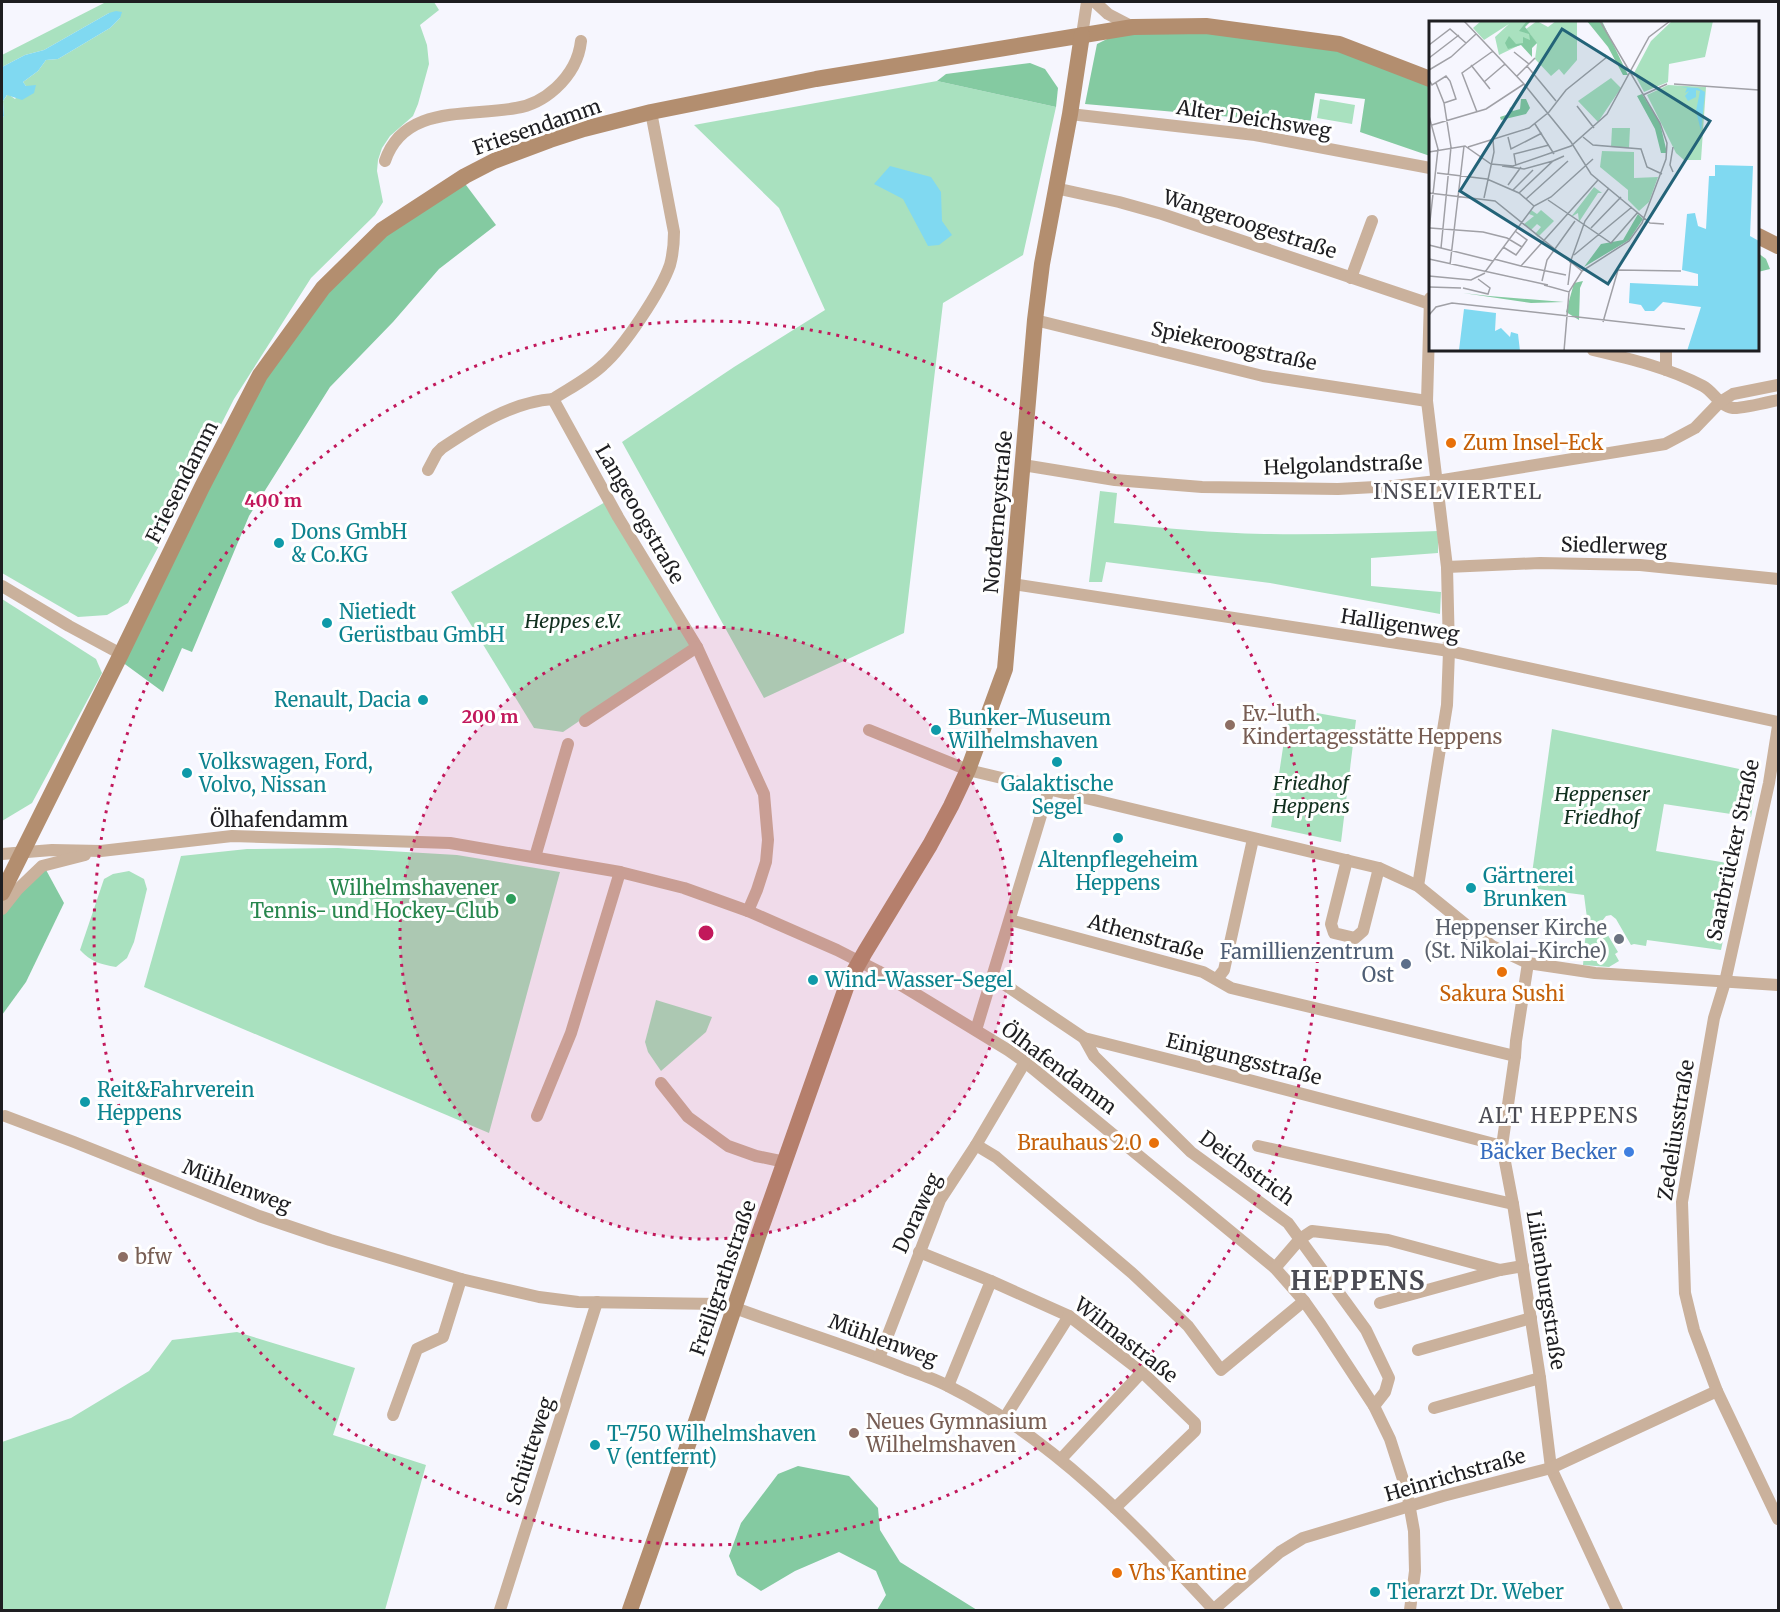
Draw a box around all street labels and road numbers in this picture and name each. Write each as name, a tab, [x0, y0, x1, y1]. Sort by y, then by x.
street label: Friesendamm	[469, 93, 604, 160]
street label: Alter Deichsweg	[1174, 94, 1333, 143]
street label: Wangeroogestraße	[1159, 183, 1340, 263]
street label: Spiekeroogstraße	[1149, 316, 1319, 375]
street label: Friesendamm	[140, 416, 223, 547]
street label: Norderneystraße	[978, 430, 1017, 594]
street label: Langeoogstraße	[590, 440, 690, 588]
street label: Helgolandstraße	[1263, 449, 1423, 480]
street label: Siedlerweg	[1560, 531, 1668, 560]
street label: Halligenweg	[1339, 603, 1461, 646]
street label: Saarbrücker Straße	[1701, 757, 1764, 943]
street label: Ölhafendamm	[210, 807, 348, 832]
street label: Athenstraße	[1084, 908, 1207, 965]
street label: Ölhafendamm	[997, 1016, 1122, 1119]
street label: Einigungsstraße	[1164, 1027, 1324, 1090]
street label: Zedeliusstraße	[1652, 1058, 1699, 1202]
street label: Deichstrich	[1195, 1125, 1300, 1210]
street label: Mühlenweg	[180, 1153, 295, 1218]
street label: Doraweg	[887, 1169, 946, 1257]
street label: Freiligrathstraße	[684, 1197, 761, 1359]
street label: Lilienburgstraße	[1522, 1209, 1571, 1371]
street label: Wilmastraße	[1069, 1291, 1183, 1388]
street label: Mühlenweg	[825, 1308, 941, 1371]
street label: Schütteweg	[500, 1394, 559, 1508]
street label: Heinrichstraße	[1382, 1442, 1528, 1507]

